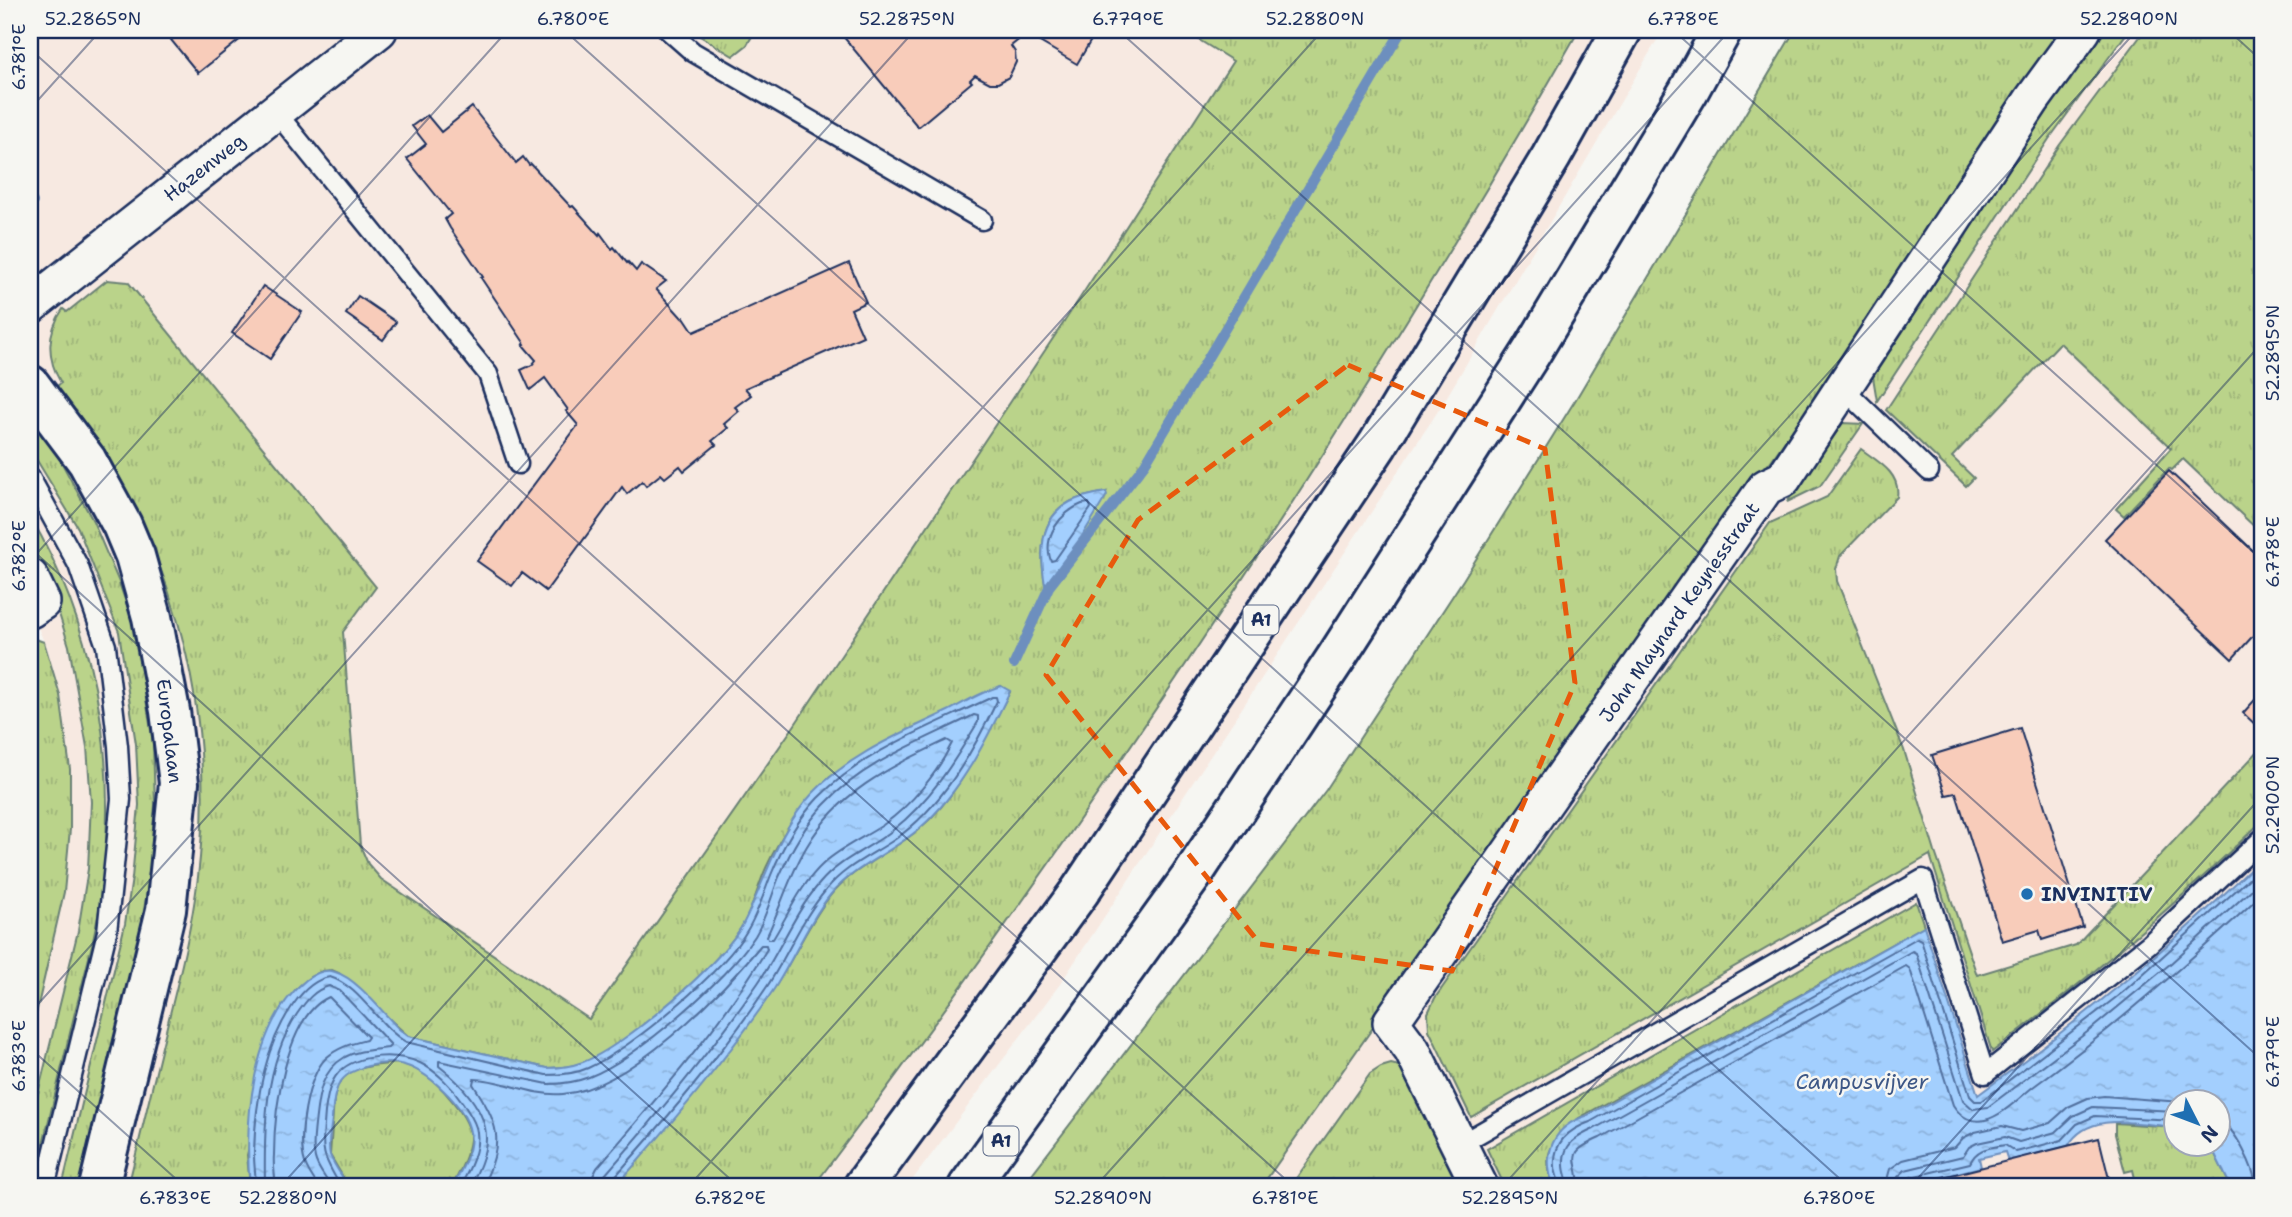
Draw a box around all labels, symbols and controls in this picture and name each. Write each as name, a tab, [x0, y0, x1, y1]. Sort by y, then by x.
text: 52.2865°N	[45, 7, 141, 31]
text: 6.780°E	[537, 7, 609, 31]
text: 52.2875°N	[859, 7, 955, 31]
text: 6.779°E	[1092, 7, 1164, 31]
text: 52.2880°N	[1266, 7, 1364, 31]
text: 6.778°E	[1647, 7, 1719, 31]
text: 52.2890°N	[2080, 7, 2178, 31]
text: 6.781°E	[7, 24, 31, 91]
street label: Hazenweg	[159, 128, 250, 207]
text: 52.2895°N	[2261, 305, 2285, 401]
street label: John Maynard Keynesstraat	[1594, 497, 1765, 727]
text: 6.778°E	[2261, 516, 2285, 588]
text: 6.782°E	[7, 520, 31, 592]
road number: A1	[1244, 606, 1278, 634]
street label: Europalaan	[151, 678, 188, 785]
text: 52.2900°N	[2261, 756, 2285, 854]
place label: INVINITIV	[2041, 882, 2153, 907]
marker: INVINITIV	[2019, 886, 2035, 902]
text: 6.779°E	[2261, 1016, 2285, 1088]
text: 6.783°E	[7, 1020, 31, 1092]
water label: Campusvijver	[1796, 1068, 1930, 1096]
north arrow	[2162, 1088, 2232, 1158]
text: N	[2195, 1120, 2224, 1148]
road number: A1	[984, 1126, 1018, 1156]
text: 6.783°E	[139, 1186, 211, 1210]
text: 52.2880°N	[239, 1186, 337, 1210]
text: 6.782°E	[694, 1186, 766, 1210]
text: 52.2890°N	[1054, 1186, 1152, 1210]
text: 6.781°E	[1252, 1186, 1319, 1210]
text: 52.2895°N	[1462, 1186, 1558, 1210]
text: 6.780°E	[1803, 1186, 1875, 1210]

